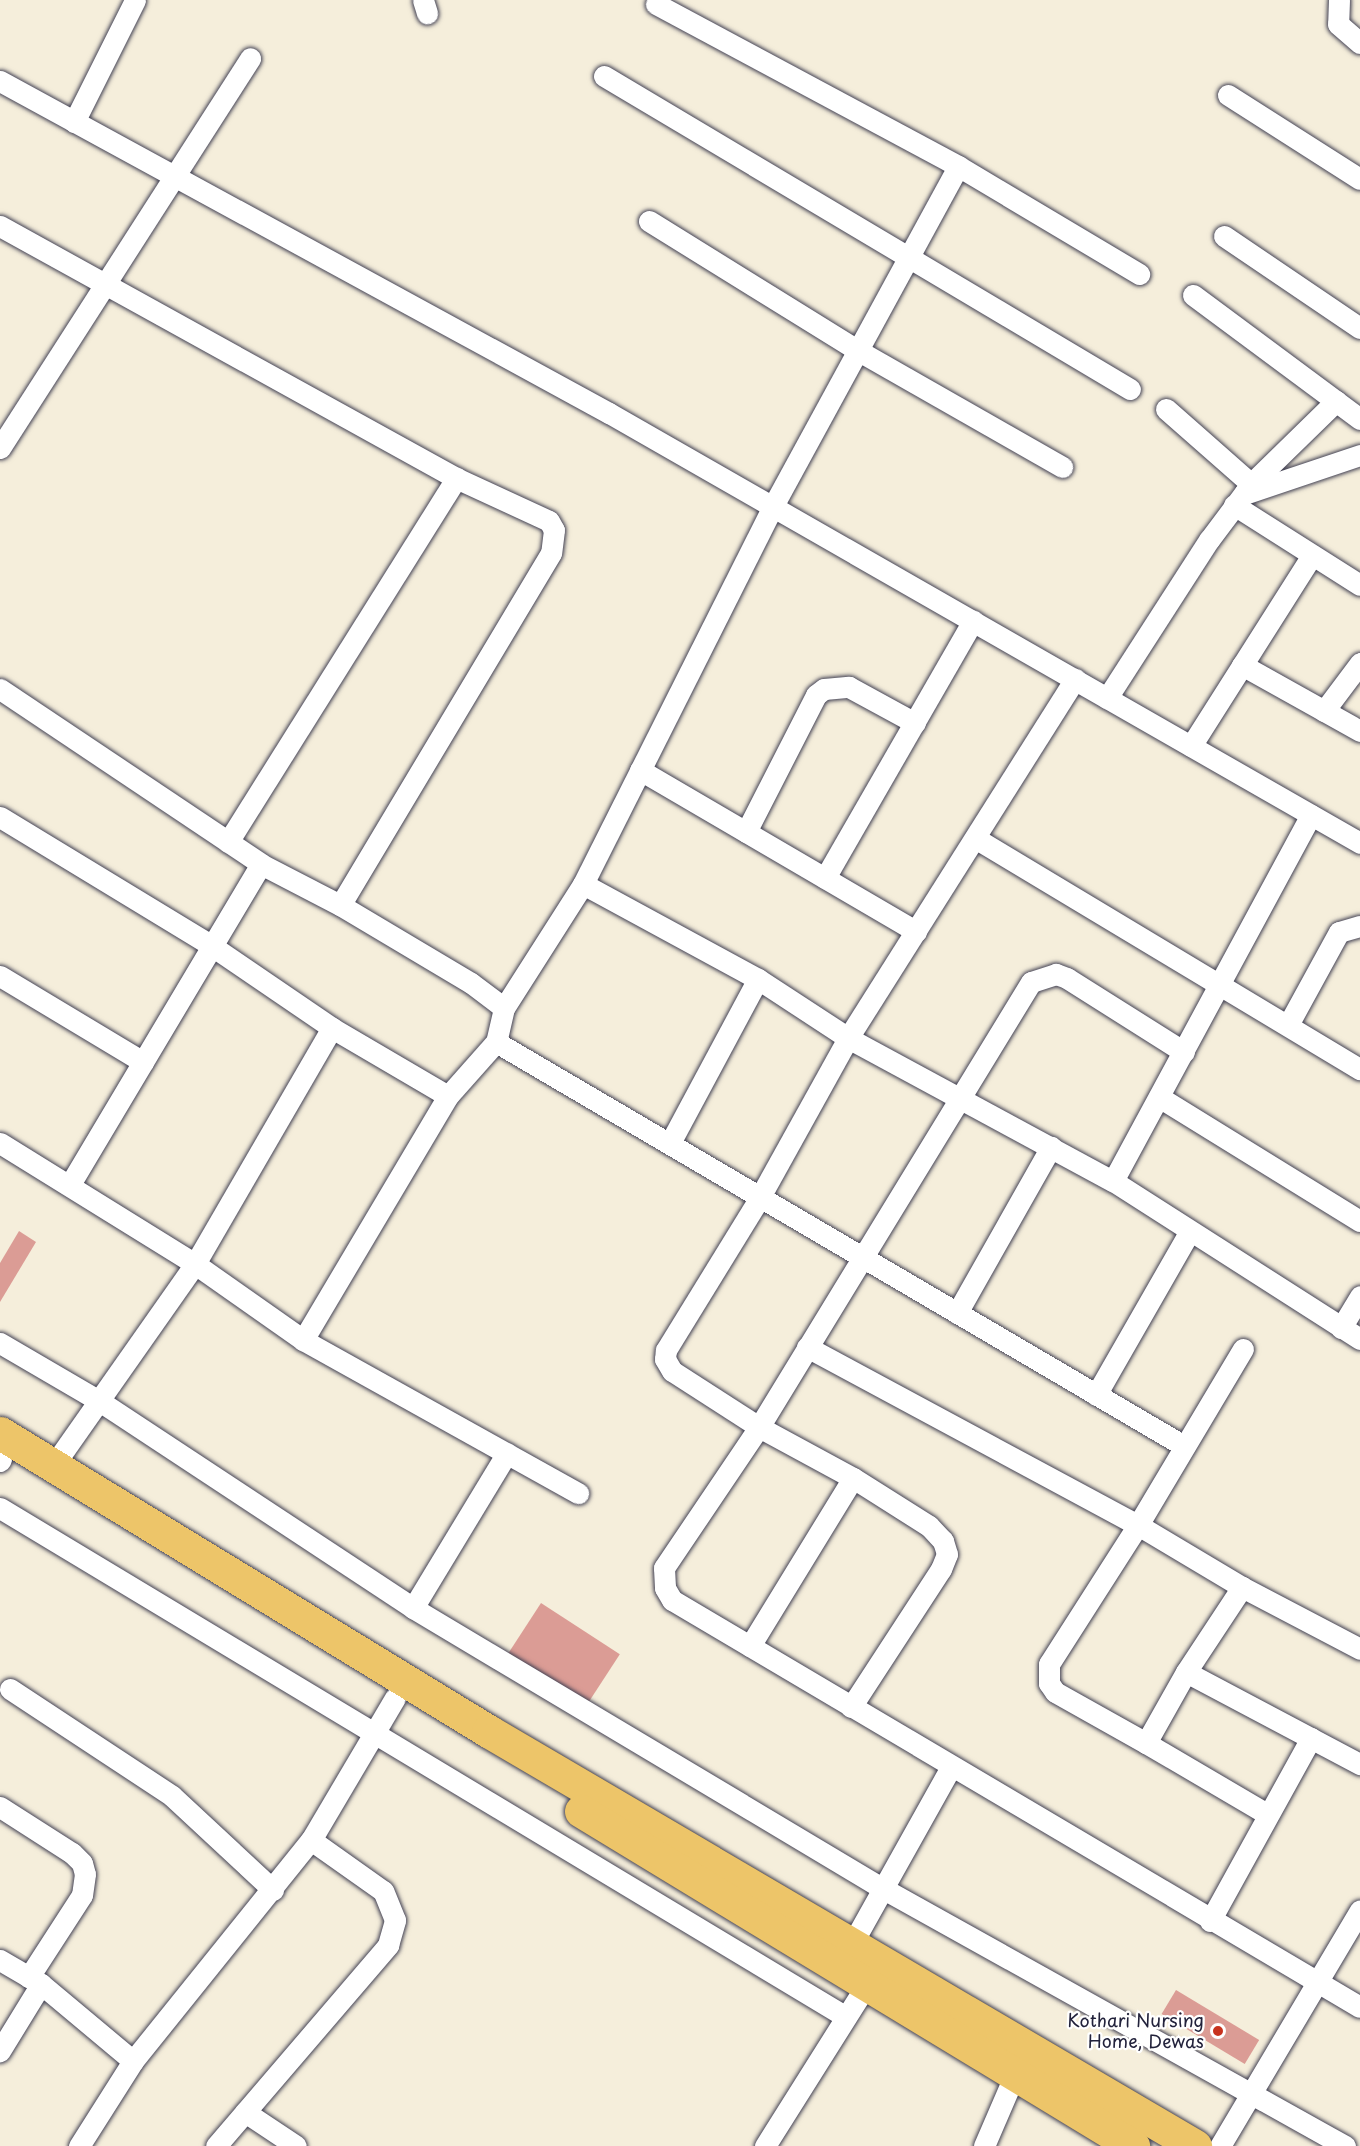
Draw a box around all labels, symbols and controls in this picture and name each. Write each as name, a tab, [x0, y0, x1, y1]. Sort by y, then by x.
place label: Kothari Nursing Home, Dewas	[1066, 2010, 1204, 2052]
marker: Kothari Nursing Home, Dewas	[1209, 2022, 1227, 2040]

